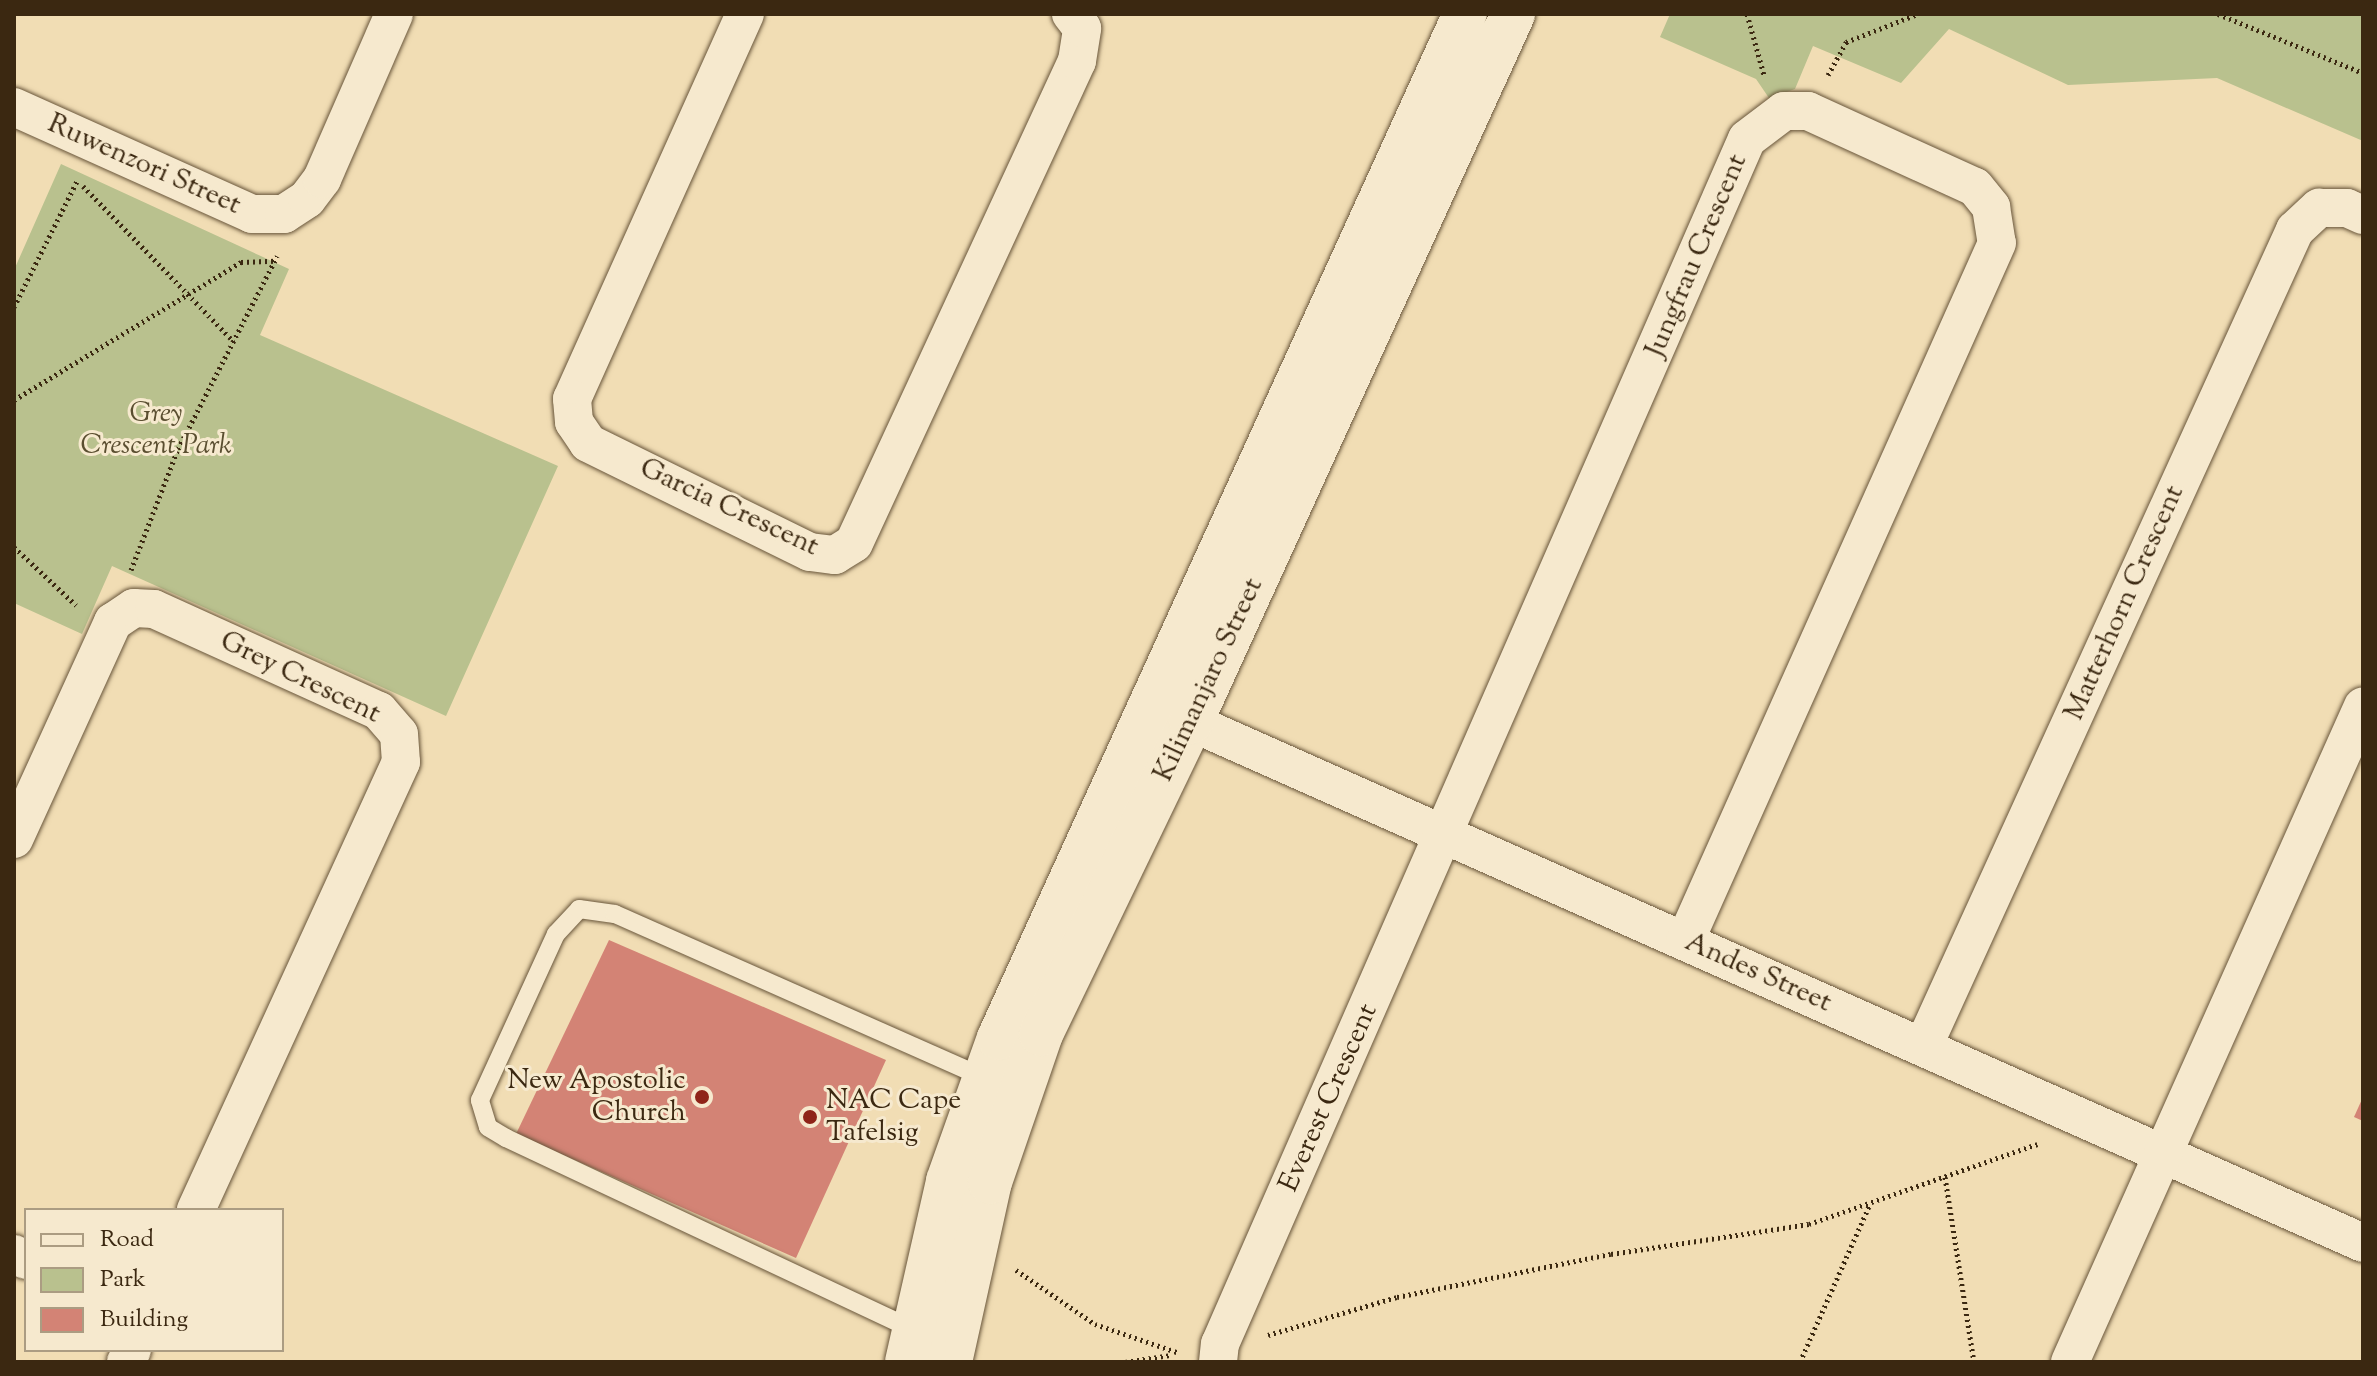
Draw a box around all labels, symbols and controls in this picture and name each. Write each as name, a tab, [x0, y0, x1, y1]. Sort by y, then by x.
street label: Ruwenzori Street	[42, 107, 246, 223]
street label: Jungfrau Crescent	[1639, 149, 1755, 363]
park label: Grey Crescent Park	[80, 397, 232, 463]
street label: Garcia Crescent	[634, 452, 824, 564]
street label: Matterhorn Crescent	[2058, 480, 2192, 726]
street label: Kilimanjaro Street	[1147, 573, 1271, 787]
street label: Grey Crescent	[214, 625, 386, 731]
street label: Andes Street	[1680, 926, 1836, 1020]
street label: Everest Crescent	[1273, 999, 1385, 1197]
place label: New Apostolic Church	[507, 1064, 686, 1130]
place label: NAC Cape Tafelsig	[826, 1084, 961, 1150]
marker: New Apostolic Church	[693, 1088, 711, 1106]
marker: NAC Cape Tafelsig	[801, 1108, 819, 1126]
legend	[24, 1208, 284, 1352]
text: Road	[100, 1223, 154, 1257]
text: Park	[100, 1263, 146, 1297]
text: Building	[100, 1303, 188, 1337]

